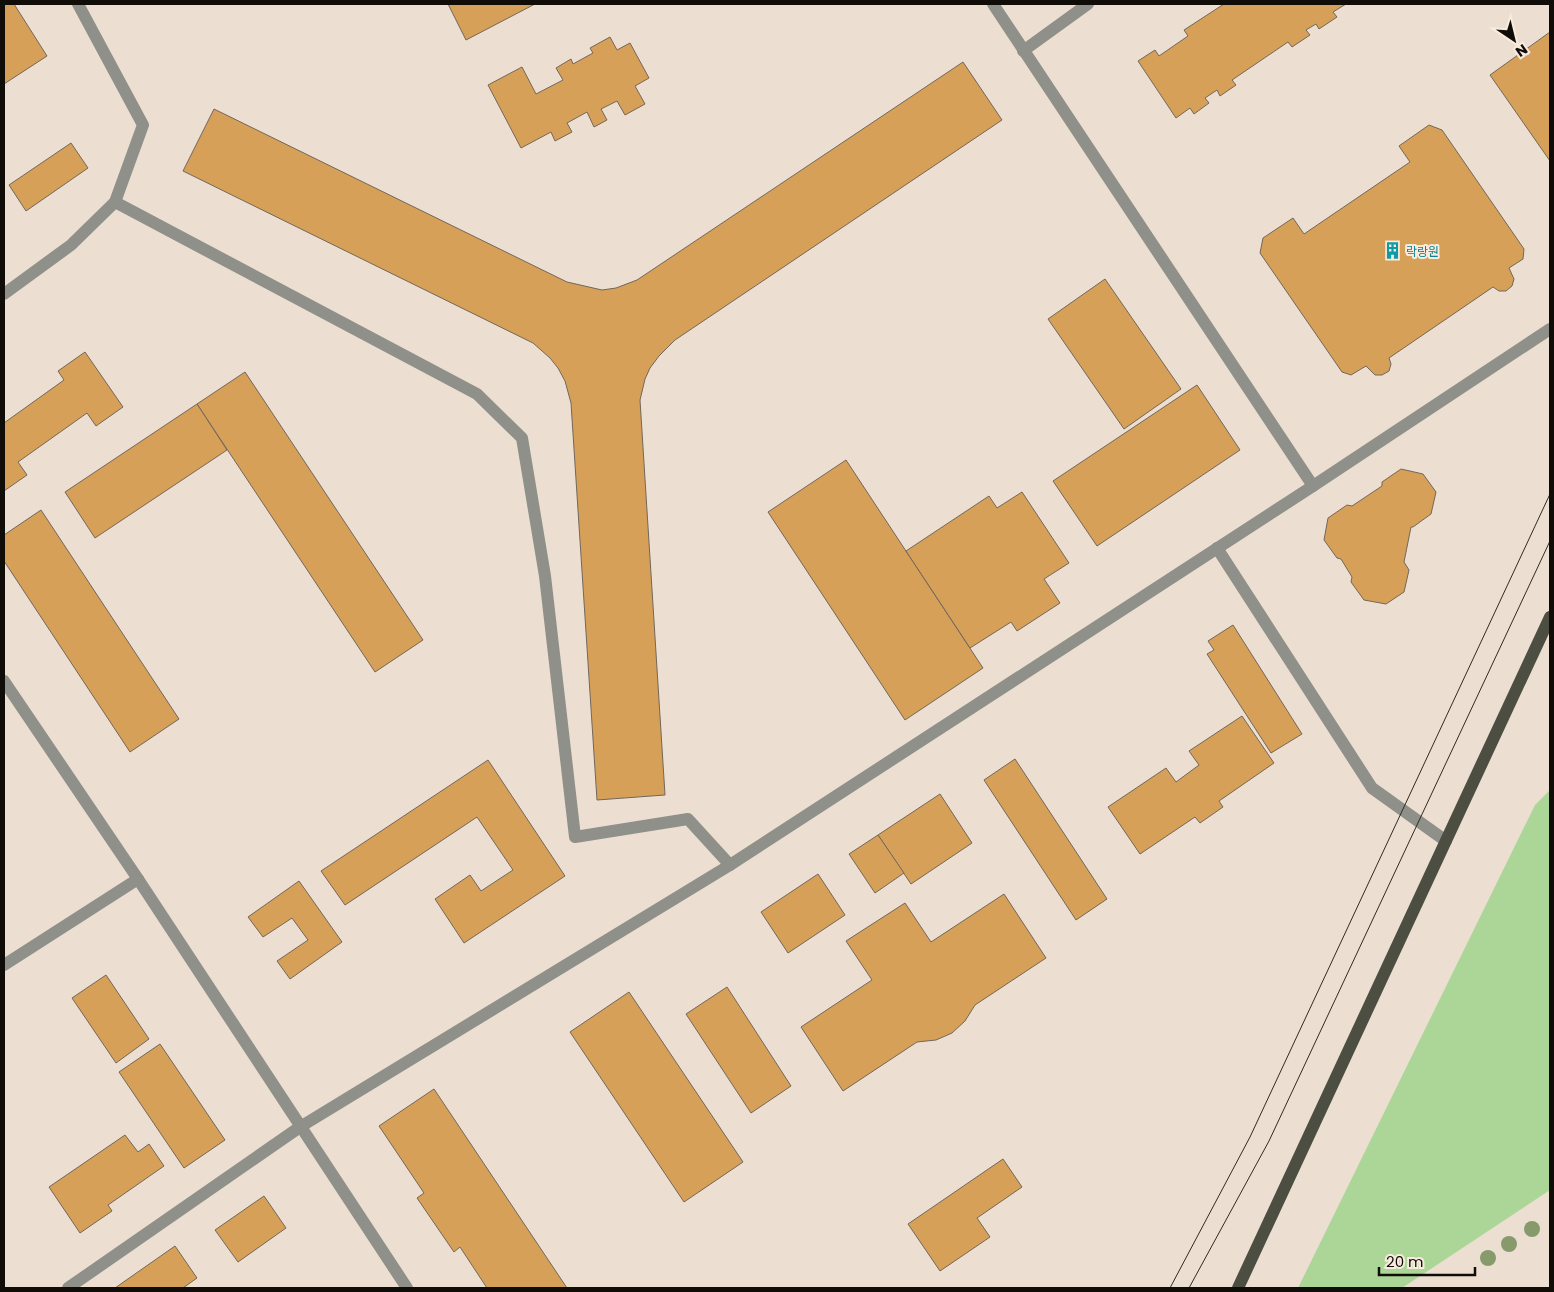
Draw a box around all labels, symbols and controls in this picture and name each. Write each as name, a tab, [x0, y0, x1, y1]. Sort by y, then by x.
north arrow	[1489, 15, 1539, 65]
text: N	[1511, 39, 1532, 62]
building icon: 락랑원	[1382, 241, 1402, 261]
place label: 락랑원	[1406, 243, 1439, 260]
scale bar	[1379, 1244, 1475, 1276]
text: 20 m	[1386, 1251, 1424, 1272]

